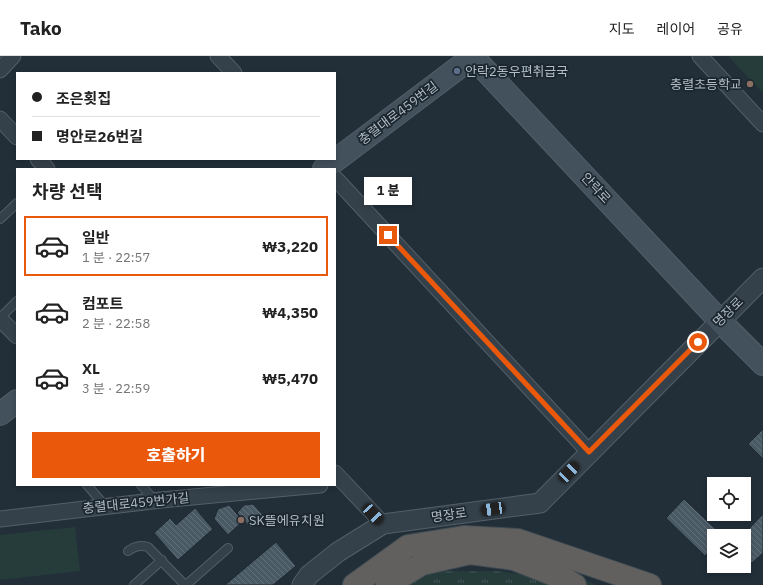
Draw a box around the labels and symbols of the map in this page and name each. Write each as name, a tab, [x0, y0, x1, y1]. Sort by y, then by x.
place label: 안락2동우편취급국	[465, 63, 569, 80]
marker: 안락2동우편취급국	[452, 66, 462, 76]
place label: 충렬초등학교	[670, 76, 742, 93]
street label: 충렬대로459번길	[355, 78, 441, 148]
marker: 충렬초등학교	[745, 79, 755, 89]
street label: 안락로	[578, 169, 614, 207]
callout: 1 분	[364, 177, 412, 205]
route end	[379, 226, 397, 244]
street label: 명장로	[709, 293, 747, 331]
route start	[689, 333, 707, 351]
car	[556, 459, 582, 485]
street label: 충렬대로459번가길	[82, 489, 190, 517]
car	[360, 501, 386, 527]
car	[480, 501, 506, 517]
street label: 명장로	[430, 504, 468, 526]
place label: SK뜰에유치원	[249, 512, 325, 529]
marker: SK뜰에유치원	[236, 515, 246, 525]

